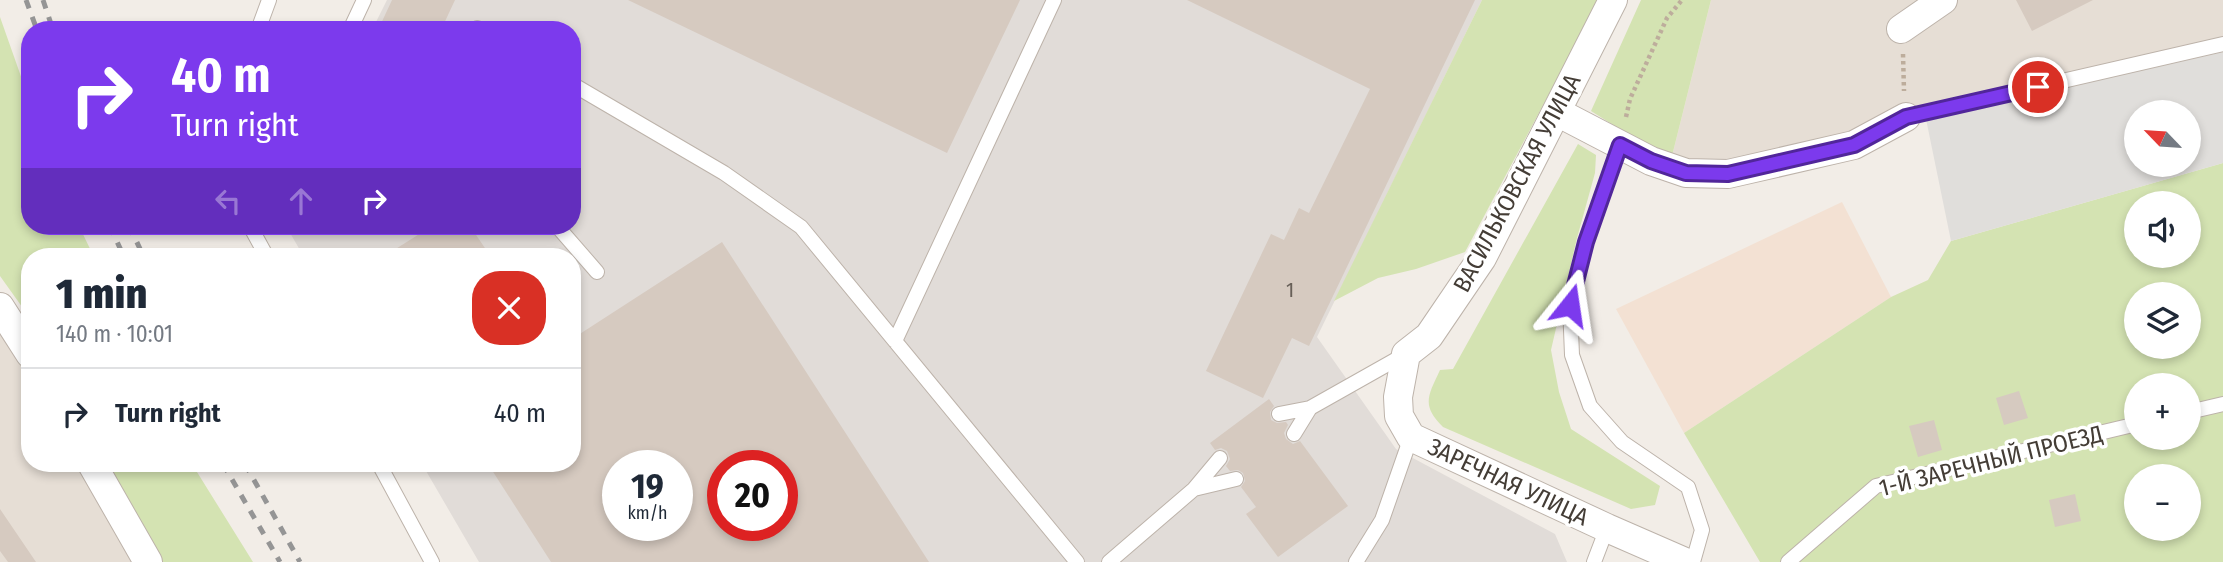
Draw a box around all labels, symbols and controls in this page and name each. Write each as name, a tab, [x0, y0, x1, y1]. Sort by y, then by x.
text: 40 m	[171, 46, 271, 105]
icon: right	[56, 49, 147, 140]
pin	[2008, 57, 2068, 117]
icon: arrive	[2019, 68, 2057, 106]
street label: ВАСИЛЬКОВСКАЯ УЛИЦА	[1448, 69, 1587, 297]
north arrow	[2124, 100, 2202, 177]
map controls	[2124, 100, 2201, 541]
text: Turn right	[171, 106, 298, 144]
icon: left	[209, 182, 247, 220]
icon: ahead	[282, 182, 320, 220]
icon: right	[355, 182, 393, 220]
button: sound	[2124, 191, 2201, 268]
position arrow	[1533, 268, 1607, 342]
text: 1 min	[56, 269, 147, 319]
button: close	[472, 271, 546, 345]
house number: 1	[1286, 277, 1294, 303]
button: layers	[2124, 282, 2201, 359]
text: 140 m · 10:01	[56, 320, 173, 348]
button: +	[2124, 373, 2201, 450]
icon: right	[56, 395, 94, 433]
text: Turn right	[115, 398, 221, 429]
text: 40 m	[494, 398, 546, 429]
street label: 1-Й ЗАРЕЧНЫЙ ПРОЕЗД	[1876, 420, 2106, 502]
street label: ЗАРЕЧНАЯ УЛИЦА	[1423, 433, 1593, 532]
speed limit sign: 20	[707, 450, 798, 541]
button: −	[2124, 464, 2201, 541]
text: 19	[631, 465, 664, 507]
text: km/h	[627, 502, 668, 524]

